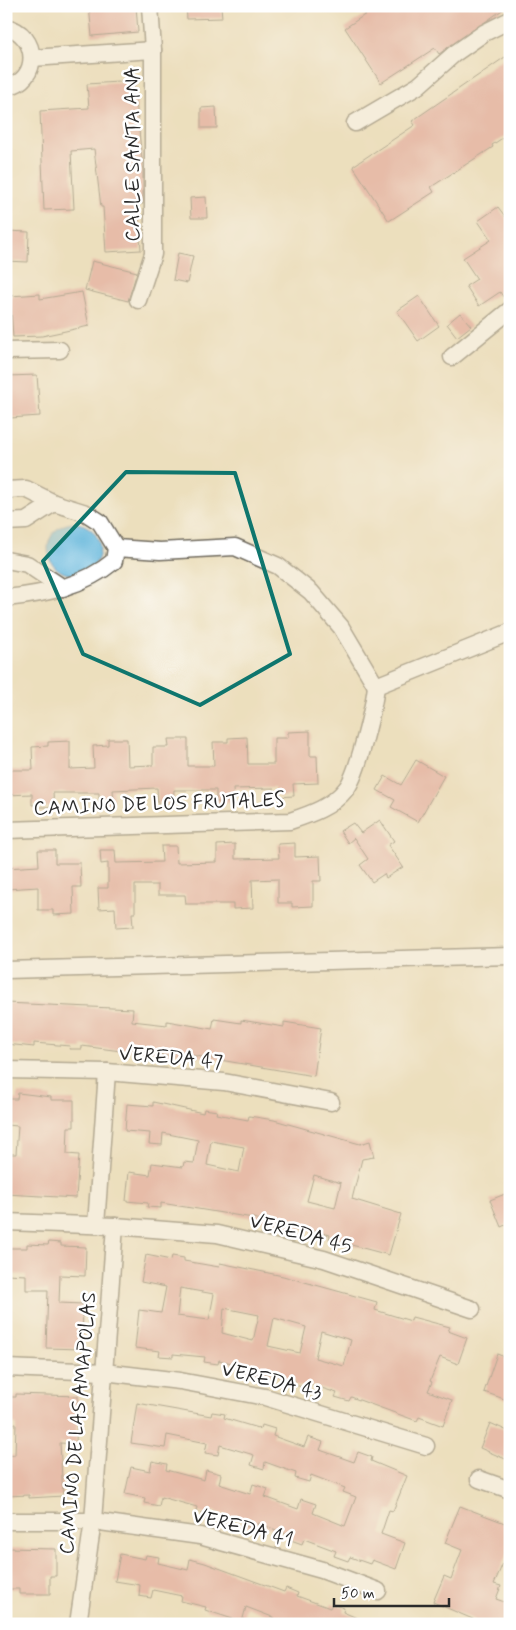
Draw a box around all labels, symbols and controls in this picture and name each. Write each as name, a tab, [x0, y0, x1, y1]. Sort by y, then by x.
street label: CALLE SANTA ANA	[120, 66, 147, 242]
street label: CAMINO DE LOS FRUTALES	[33, 787, 285, 822]
street label: VEREDA 47	[118, 1041, 224, 1076]
street label: VEREDA 45	[247, 1208, 355, 1261]
street label: CAMINO DE LAS AMAPOLAS	[54, 1291, 103, 1555]
street label: VEREDA 43	[219, 1356, 325, 1407]
street label: VEREDA 41	[190, 1503, 296, 1554]
scale bar	[334, 1575, 448, 1607]
text: 50 m	[341, 1584, 375, 1604]

